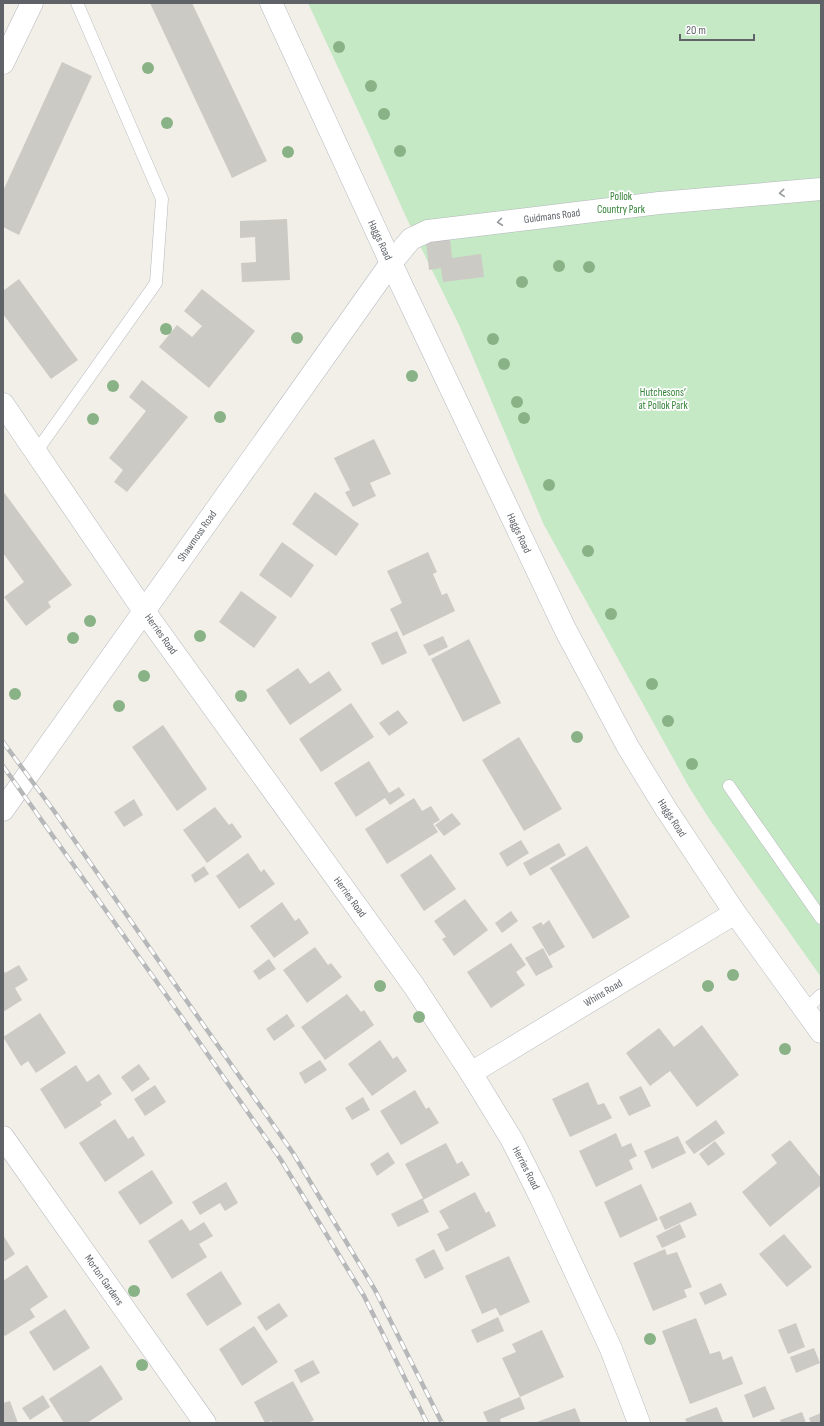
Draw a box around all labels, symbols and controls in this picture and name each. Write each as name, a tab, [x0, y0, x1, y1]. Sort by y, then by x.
scale bar	[680, 16, 754, 42]
text: 20 m	[686, 23, 706, 38]
one-way arrow	[779, 188, 785, 197]
park label: Pollok Country Park	[597, 190, 646, 216]
street label: Guidmans Road	[523, 206, 581, 226]
one-way arrow	[497, 217, 503, 226]
street label: Haggs Road	[365, 218, 395, 262]
park label: Hutchesons’ at Pollok Park	[638, 386, 688, 412]
street label: Shawmoss Road	[175, 508, 220, 564]
street label: Haggs Road	[504, 511, 534, 555]
street label: Herries Road	[142, 611, 180, 657]
street label: Haggs Road	[655, 797, 689, 840]
street label: Herries Road	[331, 874, 369, 920]
street label: Whins Road	[581, 976, 625, 1010]
street label: Herries Road	[510, 1144, 543, 1192]
street label: Morton Gardens	[82, 1252, 126, 1308]

